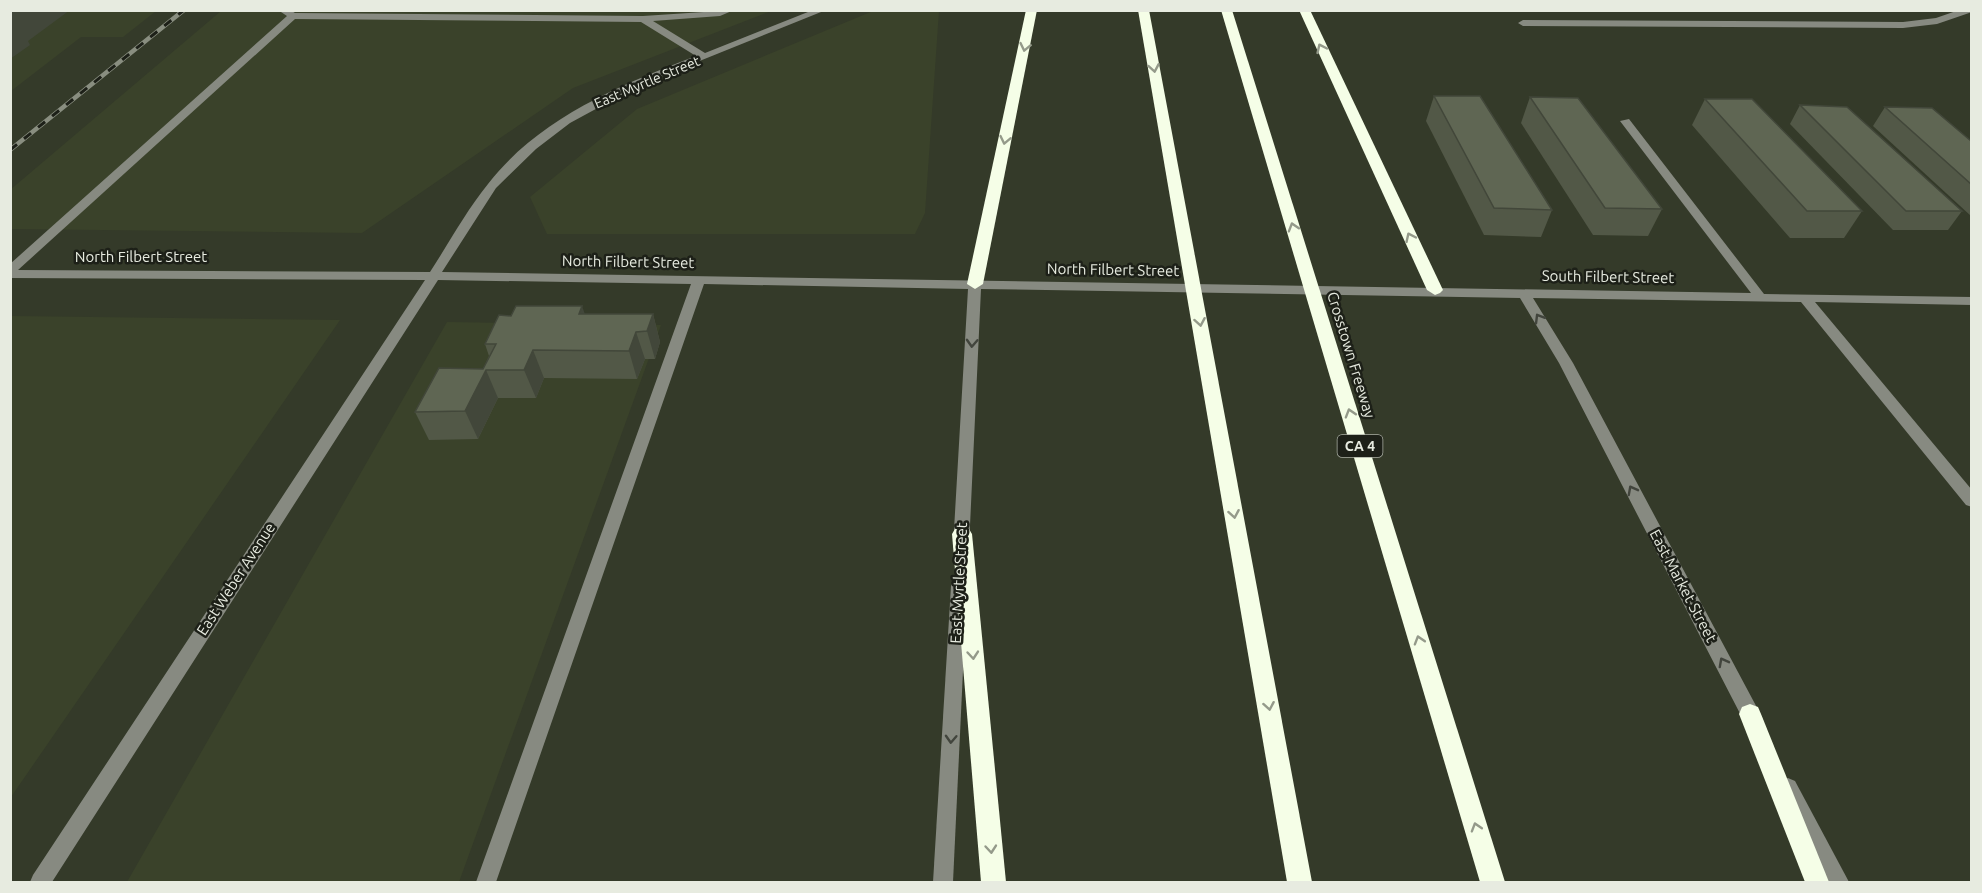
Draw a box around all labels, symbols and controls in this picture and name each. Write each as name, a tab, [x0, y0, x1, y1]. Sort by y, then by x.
one-way arrow	[1019, 41, 1032, 51]
one-way arrow	[1317, 43, 1329, 54]
street label: East Myrtle Street	[592, 52, 703, 111]
one-way arrow	[1147, 63, 1160, 73]
one-way arrow	[999, 135, 1012, 145]
one-way arrow	[1288, 222, 1300, 233]
one-way arrow	[1406, 233, 1418, 244]
street label: North Filbert Street	[75, 248, 207, 265]
street label: North Filbert Street	[562, 252, 694, 271]
street label: North Filbert Street	[1047, 260, 1179, 279]
street label: South Filbert Street	[1542, 267, 1675, 286]
street label: Crosstown Freeway	[1324, 290, 1379, 420]
one-way arrow	[1535, 314, 1546, 324]
one-way arrow	[1193, 317, 1206, 327]
one-way arrow	[966, 338, 979, 347]
one-way arrow	[1345, 408, 1357, 419]
road number: CA 4	[1338, 435, 1382, 457]
one-way arrow	[1628, 485, 1639, 496]
one-way arrow	[1228, 509, 1240, 518]
street label: East Weber Avenue	[193, 519, 278, 638]
street label: East Myrtle Street	[947, 522, 970, 644]
street label: East Market Street	[1647, 527, 1720, 645]
one-way arrow	[1414, 635, 1426, 646]
one-way arrow	[966, 651, 979, 660]
one-way arrow	[1718, 658, 1730, 669]
one-way arrow	[1262, 700, 1275, 710]
one-way arrow	[944, 735, 957, 744]
one-way arrow	[1471, 822, 1483, 833]
one-way arrow	[984, 845, 997, 854]

